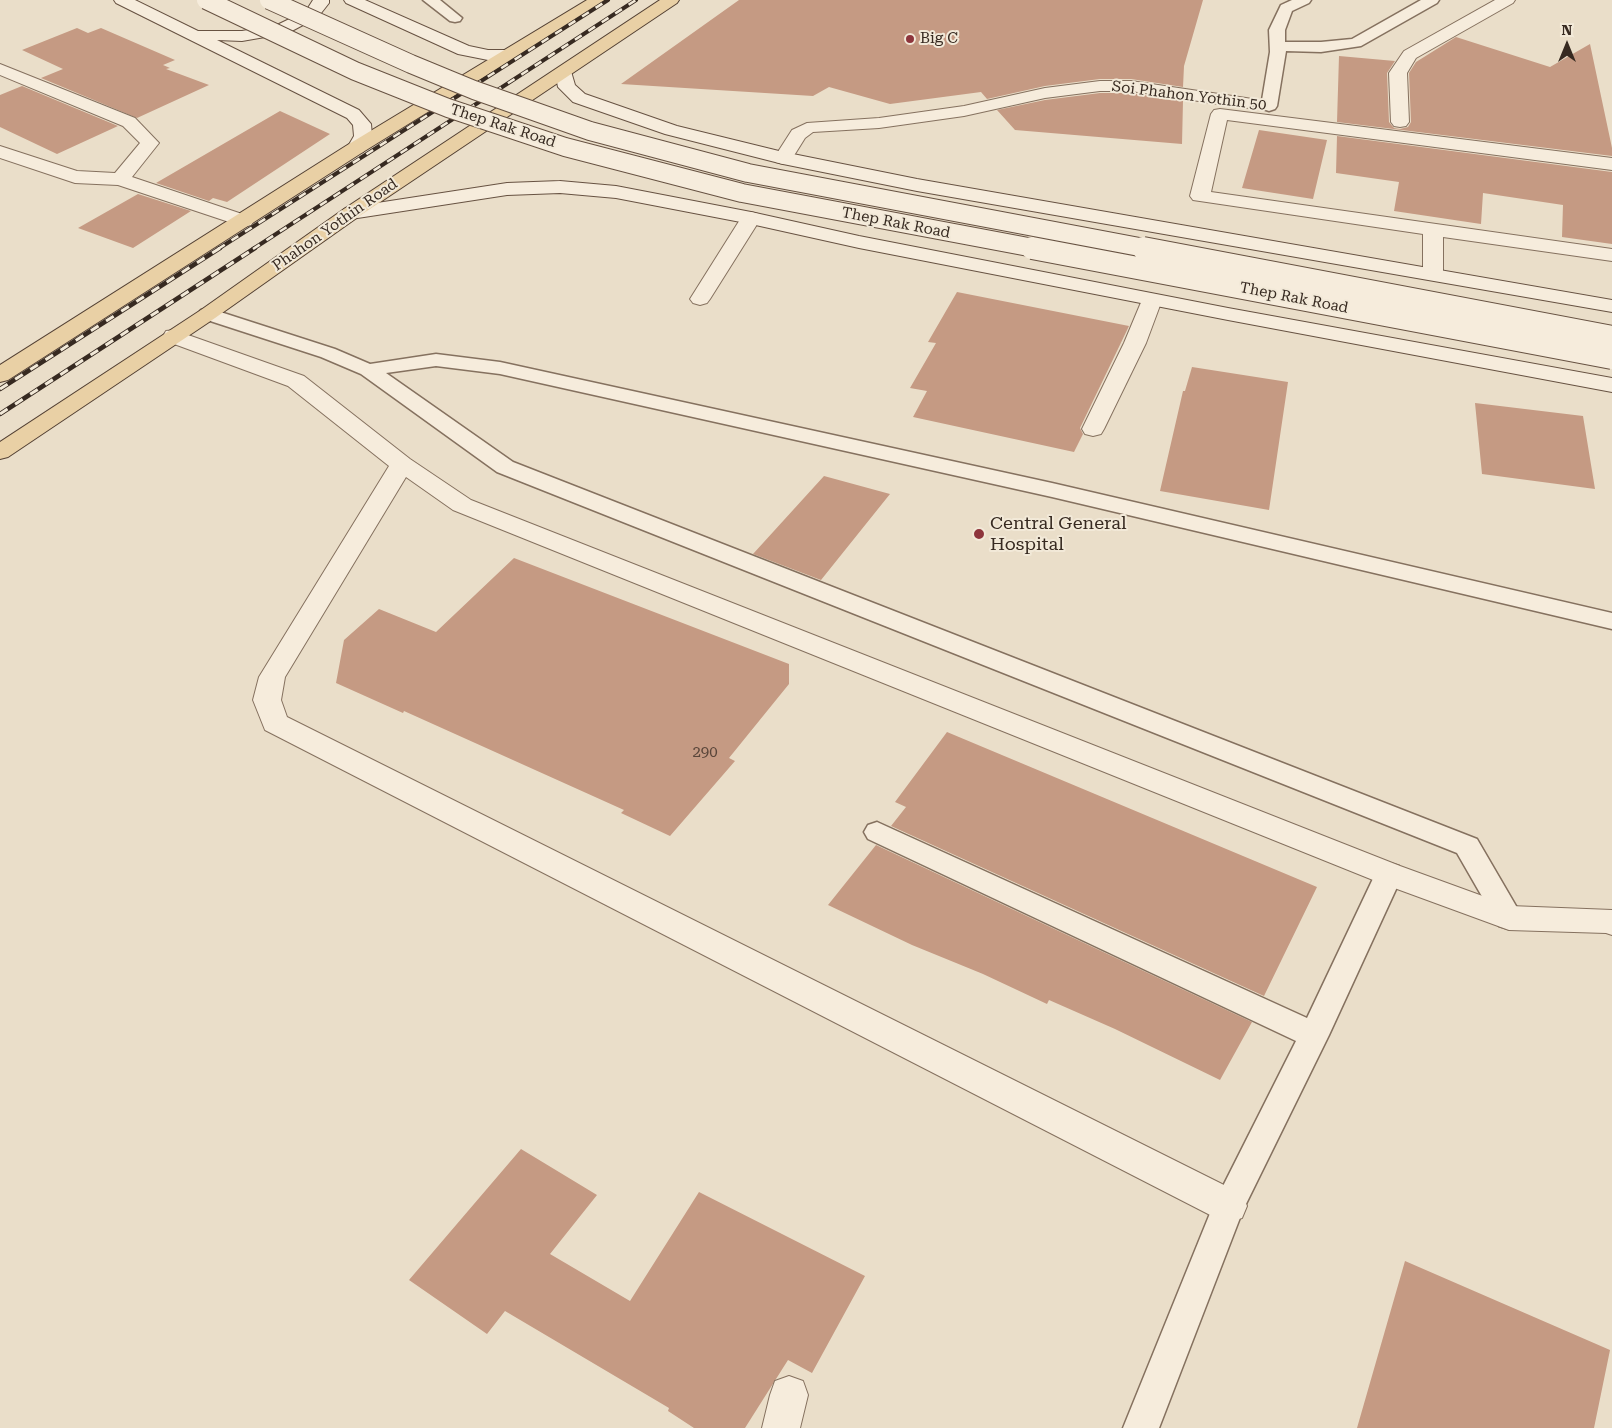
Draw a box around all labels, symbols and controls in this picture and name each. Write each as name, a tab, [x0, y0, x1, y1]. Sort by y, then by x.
north arrow	[1542, 20, 1592, 70]
text: N	[1562, 22, 1572, 38]
place label: Big C	[920, 30, 958, 48]
marker: Big C	[904, 33, 916, 45]
street label: Soi Phahon Yothin 50	[1111, 78, 1267, 114]
street label: Thep Rak Road	[448, 100, 558, 152]
street label: Phahon Yothin Road	[269, 175, 401, 275]
street label: Thep Rak Road	[840, 204, 952, 242]
street label: Thep Rak Road	[1238, 279, 1350, 317]
place label: Central General Hospital	[990, 513, 1127, 556]
marker: Central General Hospital	[972, 527, 986, 541]
house number: 290	[692, 744, 718, 762]

